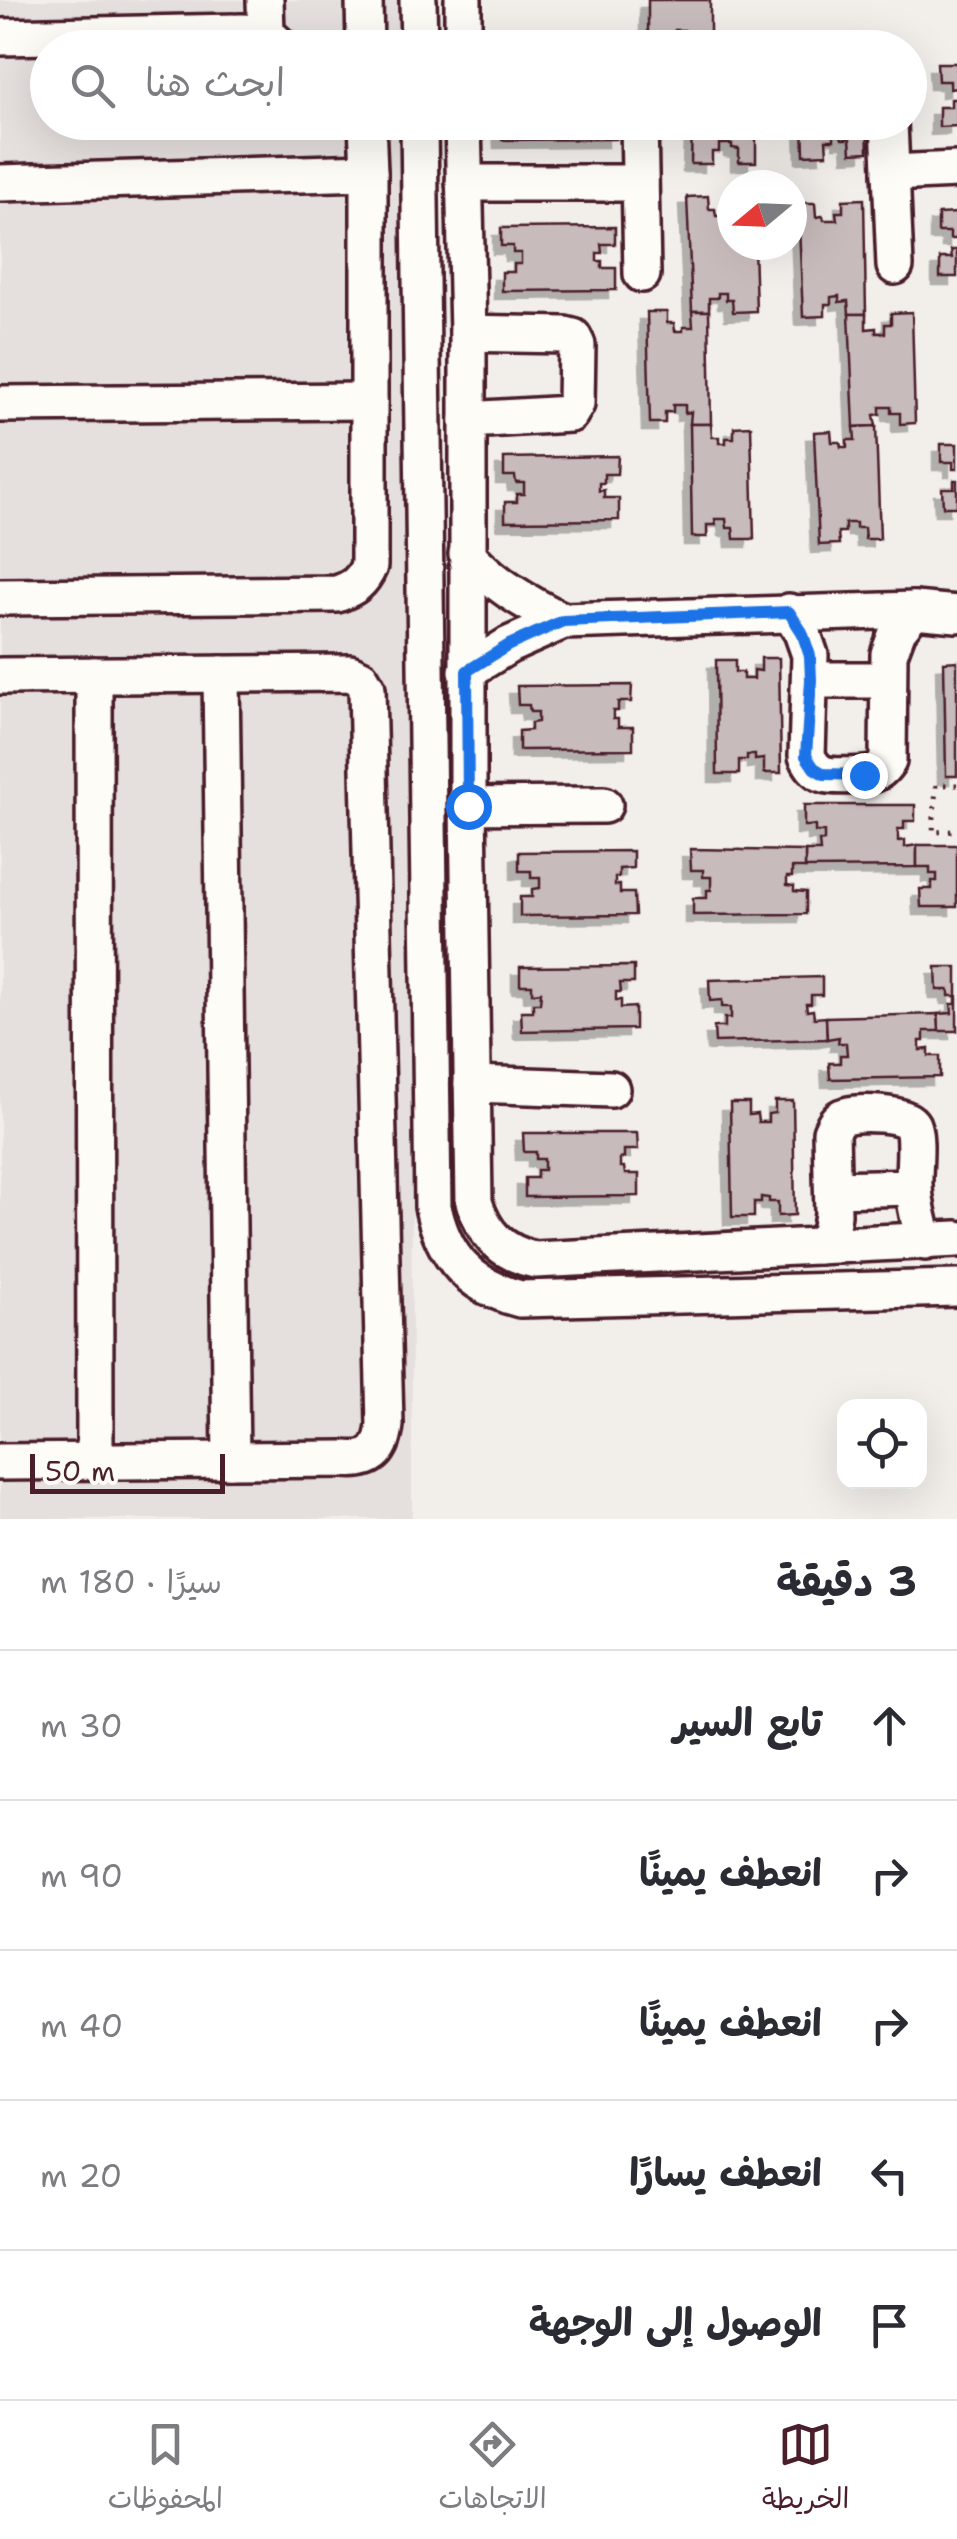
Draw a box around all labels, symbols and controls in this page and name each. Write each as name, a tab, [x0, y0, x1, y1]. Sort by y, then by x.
search box	[30, 30, 927, 140]
text: ابحث هنا	[145, 57, 285, 108]
icon: search	[65, 58, 120, 113]
north arrow	[717, 170, 807, 260]
route end	[842, 753, 888, 799]
route start	[446, 784, 492, 830]
map controls	[837, 1399, 927, 1489]
button: locate	[837, 1399, 927, 1489]
scale bar	[30, 1449, 225, 1494]
text: 50 m	[45, 1452, 115, 1490]
text: 3 دقيقة	[776, 1553, 917, 1609]
text: سيرًا · 180 m	[40, 1560, 222, 1603]
text: تابع السير	[674, 1697, 822, 1748]
icon: ahead	[862, 1698, 917, 1753]
text: 30 m	[40, 1704, 123, 1747]
text: انعطف يمينًا	[639, 1847, 822, 1898]
icon: right	[862, 1848, 917, 1903]
text: 90 m	[40, 1854, 123, 1897]
text: انعطف يمينًا	[639, 1997, 822, 2048]
icon: right	[862, 1998, 917, 2053]
text: 40 m	[40, 2004, 123, 2047]
text: انعطف يسارًا	[629, 2147, 822, 2198]
icon: left	[862, 2148, 917, 2203]
text: 20 m	[40, 2154, 122, 2197]
text: الوصول إلى الوجهة	[529, 2297, 822, 2348]
icon: arrive	[862, 2298, 917, 2353]
tab: المحفوظات	[108, 2417, 223, 2523]
tab: الاتجاهات	[438, 2417, 547, 2523]
tab: الخريطة	[762, 2417, 849, 2523]

